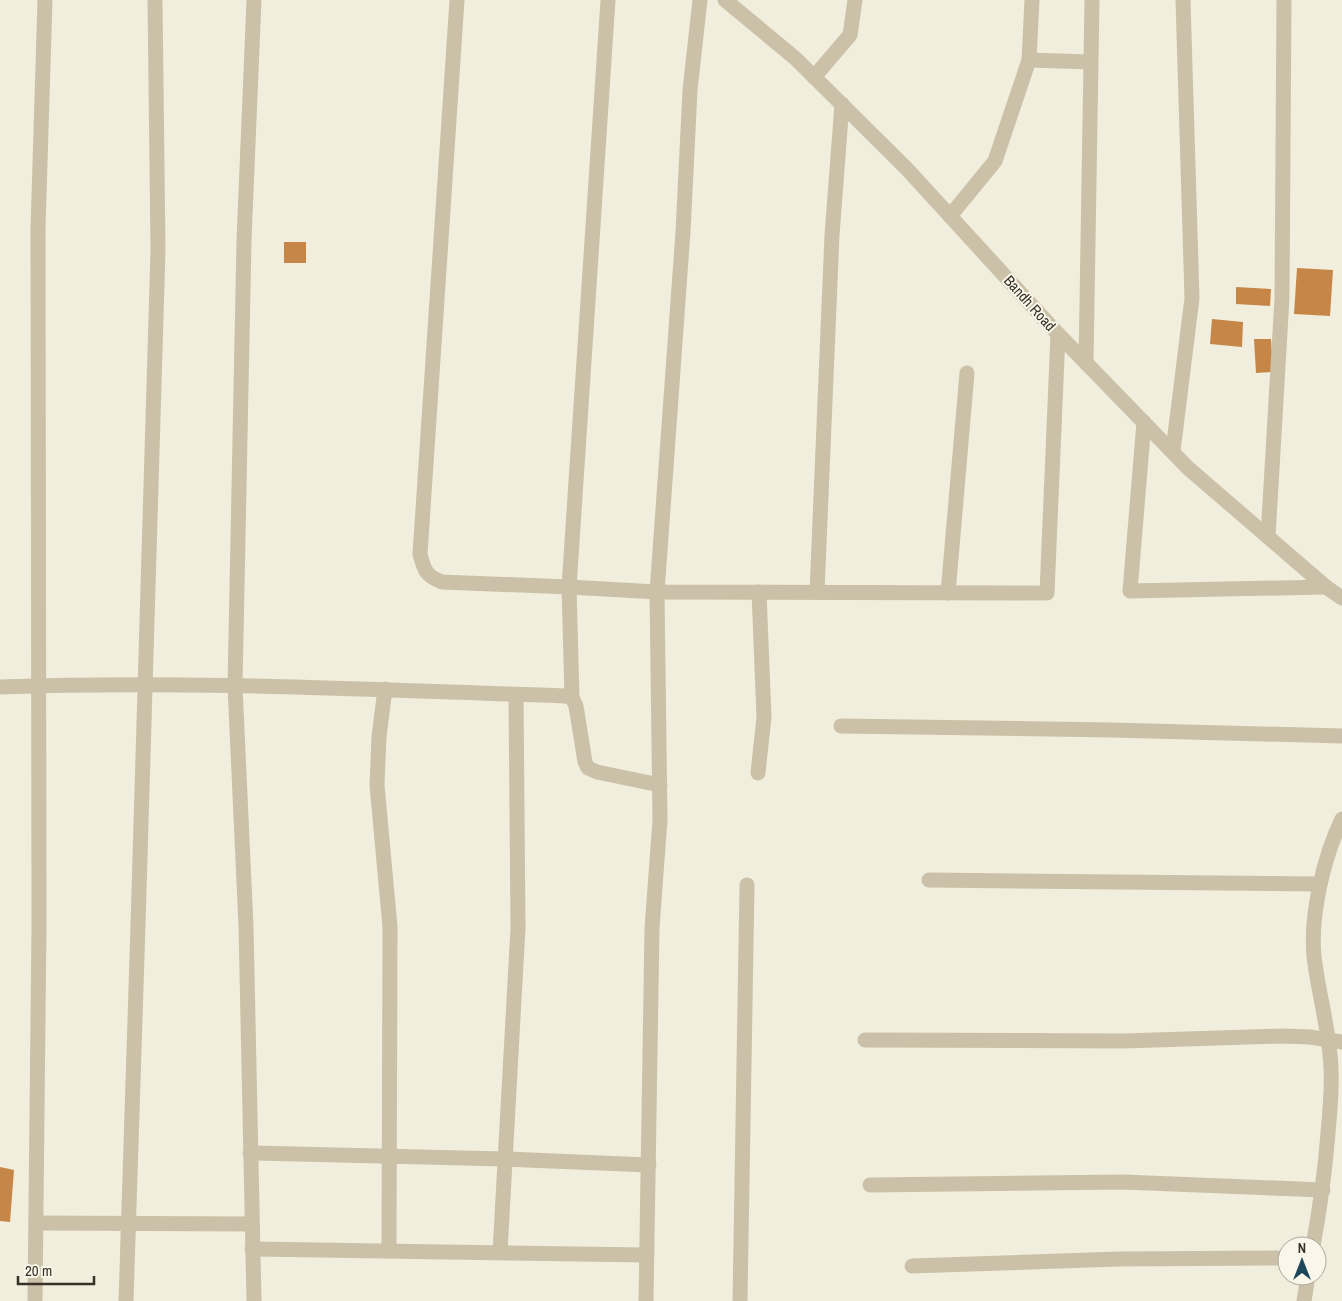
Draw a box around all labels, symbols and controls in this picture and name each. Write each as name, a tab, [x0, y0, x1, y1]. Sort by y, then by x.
street label: Bandh Road	[999, 271, 1061, 335]
north arrow	[1277, 1236, 1327, 1286]
text: N	[1298, 1239, 1306, 1257]
scale bar	[18, 1254, 94, 1286]
text: 20 m	[25, 1260, 52, 1281]

